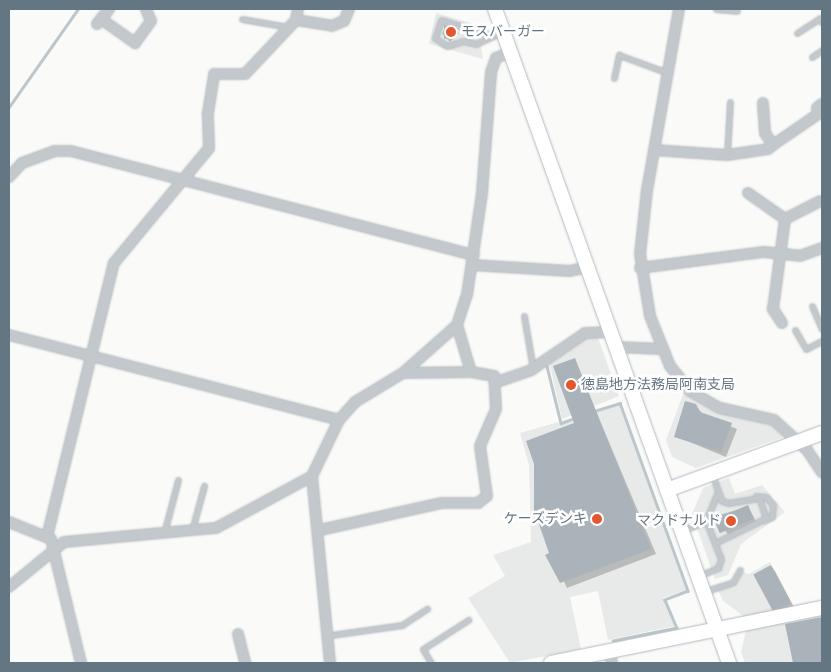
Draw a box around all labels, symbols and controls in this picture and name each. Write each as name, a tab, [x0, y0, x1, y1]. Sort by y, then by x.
place label: モスバーガー	[461, 24, 545, 40]
marker: モスバーガー	[445, 26, 457, 38]
place label: 徳島地方法務局阿南支局	[581, 377, 735, 393]
marker: 徳島地方法務局阿南支局	[565, 379, 577, 391]
place label: ケーズデンキ	[503, 511, 587, 527]
marker: ケーズデンキ	[591, 513, 603, 525]
place label: マクドナルド	[637, 513, 721, 529]
marker: マクドナルド	[725, 515, 737, 527]

